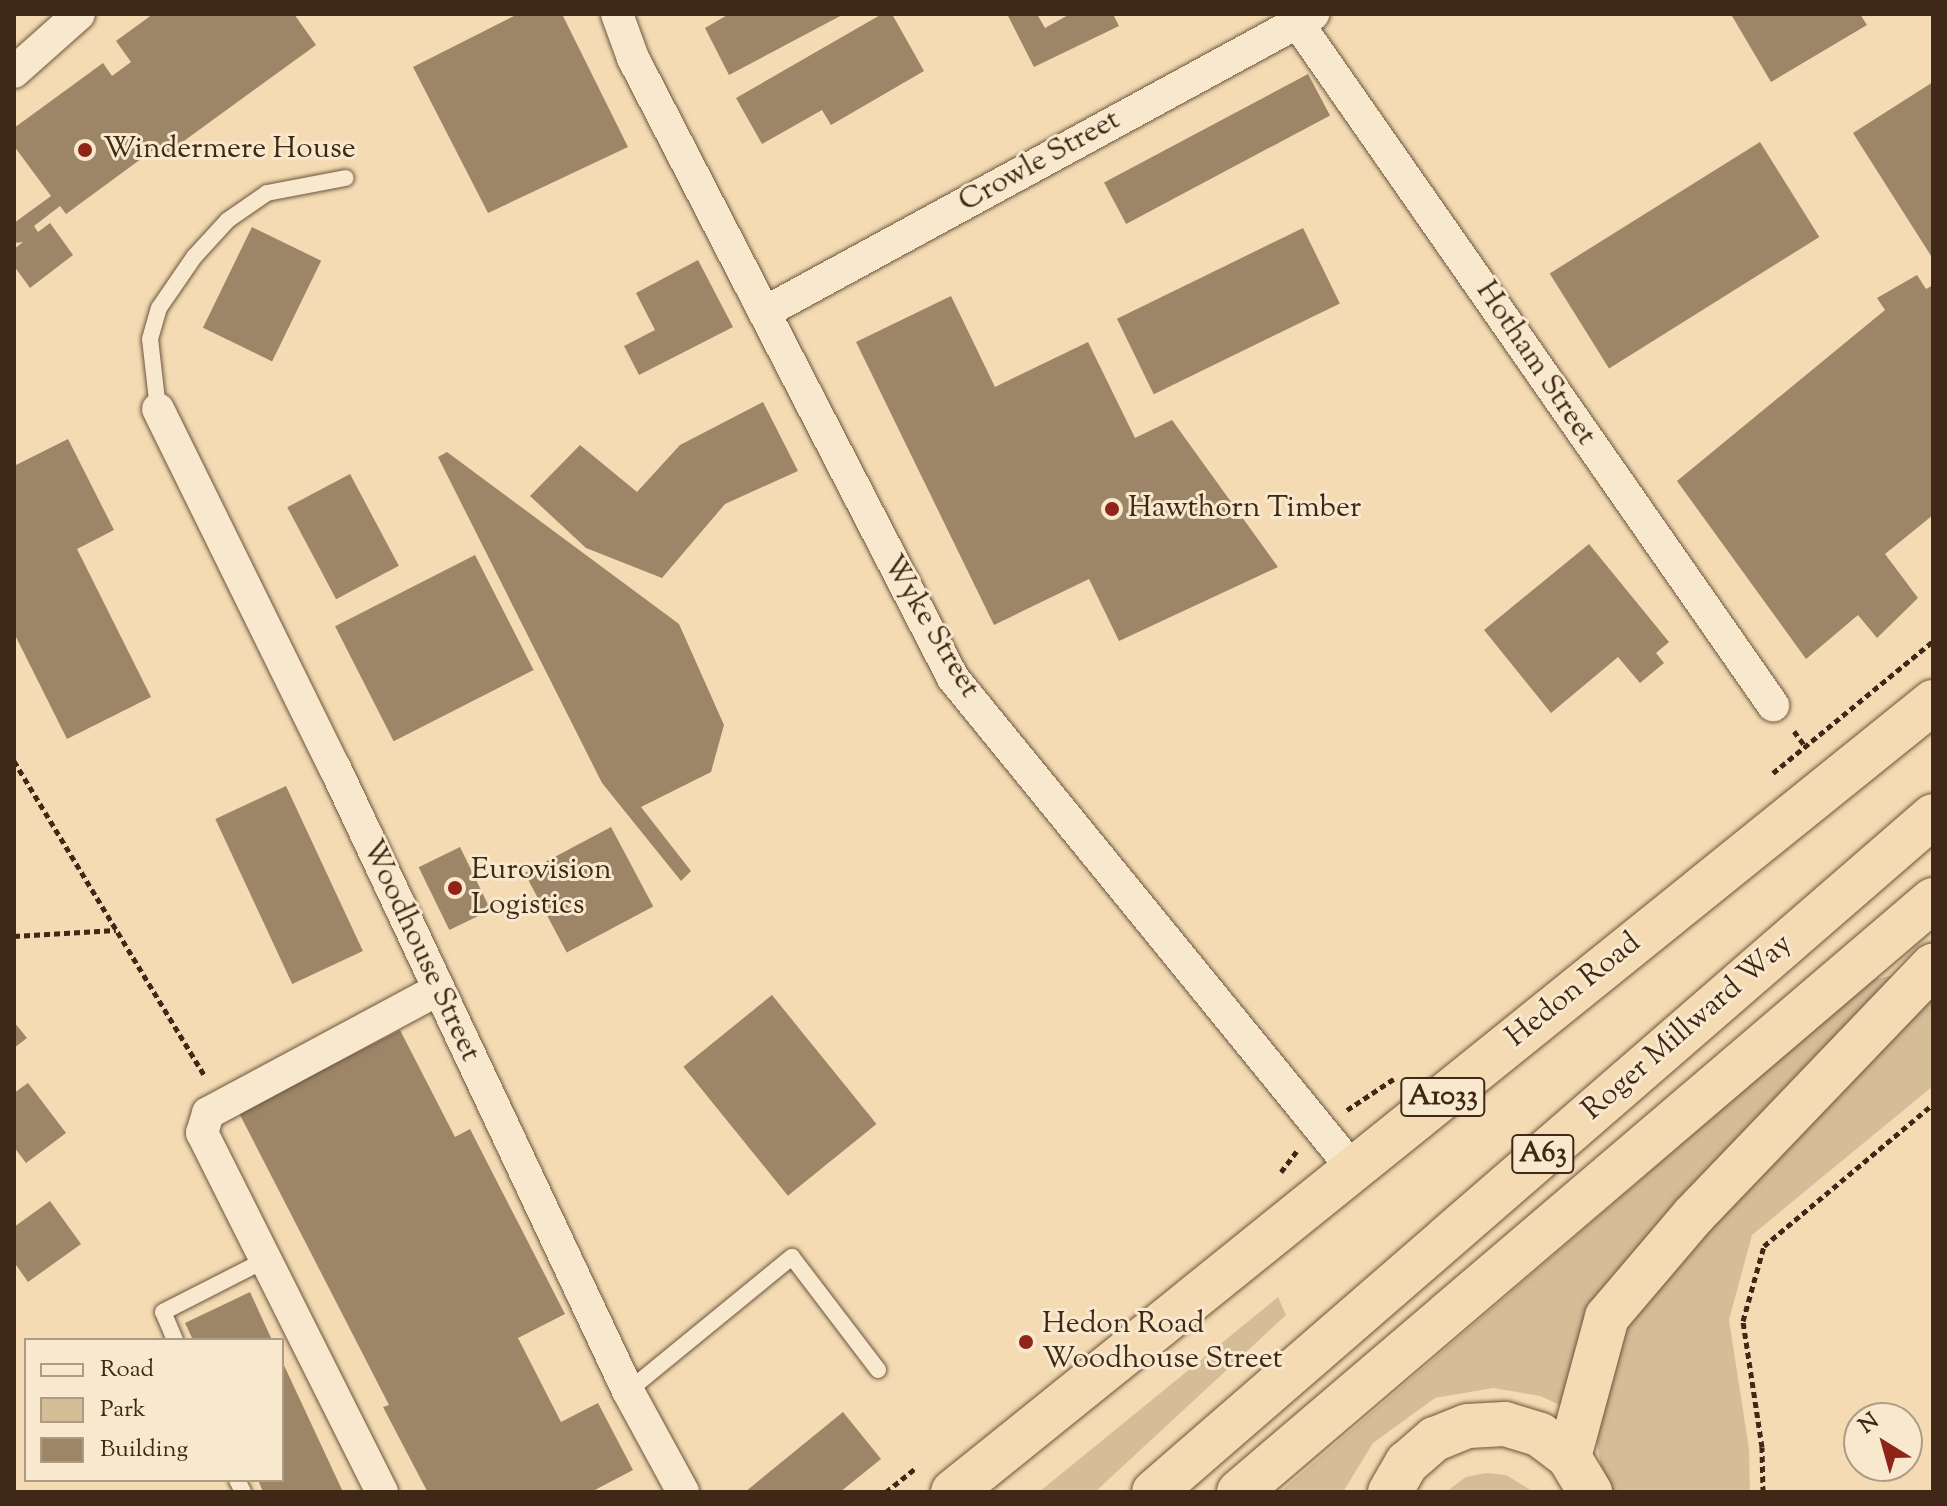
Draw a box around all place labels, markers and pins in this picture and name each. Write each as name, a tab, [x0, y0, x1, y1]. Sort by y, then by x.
place label: Windermere House	[103, 132, 356, 168]
marker: Windermere House	[74, 139, 96, 161]
place label: Hawthorn Timber	[1128, 491, 1361, 527]
marker: Hawthorn Timber	[1103, 500, 1121, 518]
place label: Eurovision Logistics	[471, 853, 612, 924]
marker: Eurovision Logistics	[446, 879, 464, 897]
place label: Hedon Road Woodhouse Street	[1042, 1307, 1283, 1378]
marker: Hedon Road Woodhouse Street	[1017, 1333, 1035, 1351]

